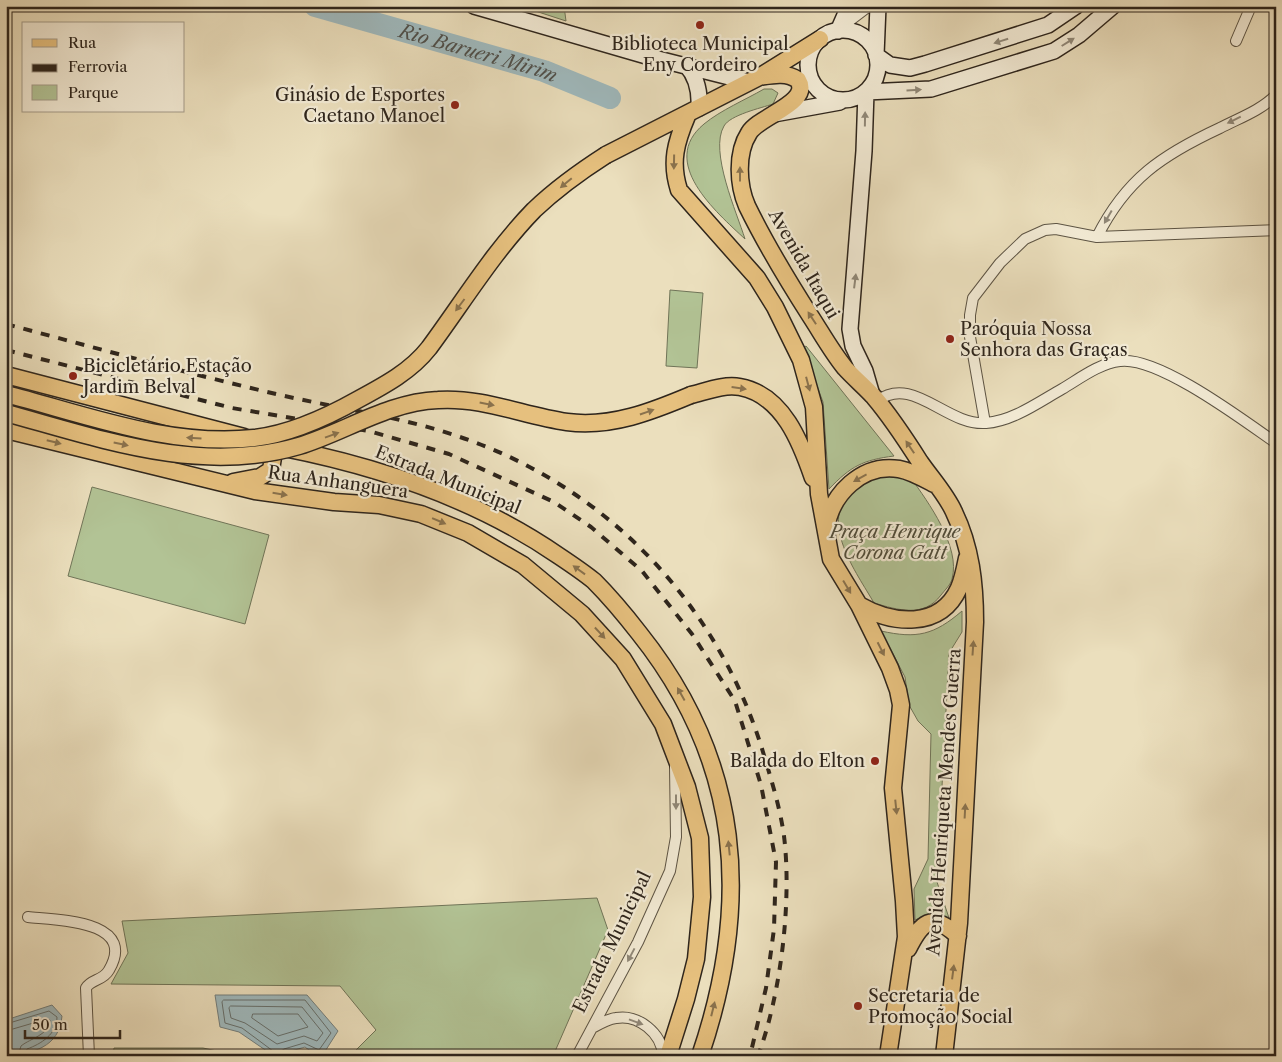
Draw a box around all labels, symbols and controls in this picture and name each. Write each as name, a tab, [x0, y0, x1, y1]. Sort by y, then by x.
water label: Rio Barueri Mirim	[395, 19, 561, 87]
marker: Biblioteca Municipal Eny Cordeiro	[694, 19, 706, 31]
legend	[22, 22, 185, 112]
text: Rua	[68, 33, 96, 52]
place label: Biblioteca Municipal Eny Cordeiro	[611, 33, 789, 76]
one-way arrow	[1062, 37, 1075, 46]
one-way arrow	[993, 38, 1008, 46]
text: Ferrovia	[68, 57, 127, 76]
text: Parque	[68, 83, 118, 102]
place label: Ginásio de Esportes Caetano Manoel	[275, 84, 445, 127]
one-way arrow	[906, 85, 922, 93]
marker: Ginásio de Esportes Caetano Manoel	[449, 99, 461, 111]
one-way arrow	[861, 110, 869, 126]
one-way arrow	[1227, 116, 1242, 125]
one-way arrow	[670, 154, 678, 170]
one-way arrow	[736, 166, 744, 182]
one-way arrow	[560, 177, 573, 188]
street label: Avenida Itaqui	[763, 204, 845, 323]
one-way arrow	[1104, 210, 1112, 225]
one-way arrow	[851, 272, 859, 288]
one-way arrow	[455, 298, 465, 312]
one-way arrow	[807, 311, 816, 325]
place label: Paróquia Nossa Senhora das Graças	[960, 318, 1128, 361]
marker: Paróquia Nossa Senhora das Graças	[944, 333, 956, 345]
place label: Bicicletário Estação Jardim Belval	[80, 355, 252, 398]
marker: Bicicletário Estação Jardim Belval	[67, 370, 79, 382]
one-way arrow	[805, 377, 813, 392]
one-way arrow	[731, 384, 747, 392]
one-way arrow	[480, 400, 496, 408]
one-way arrow	[639, 408, 654, 416]
one-way arrow	[324, 431, 339, 438]
one-way arrow	[186, 434, 202, 442]
one-way arrow	[46, 438, 61, 446]
one-way arrow	[113, 440, 129, 448]
one-way arrow	[905, 440, 915, 453]
street label: Estrada Municipal	[372, 441, 524, 519]
street label: Rua Anhanguera	[266, 461, 410, 503]
one-way arrow	[854, 473, 867, 482]
one-way arrow	[272, 491, 288, 499]
one-way arrow	[432, 518, 446, 526]
park label: Praça Henrique Corona Gatt	[828, 521, 962, 564]
one-way arrow	[572, 565, 586, 575]
one-way arrow	[843, 580, 852, 593]
one-way arrow	[594, 626, 606, 638]
one-way arrow	[970, 640, 978, 656]
one-way arrow	[877, 642, 885, 656]
street label: Avenida Henriqueta Mendes Guerra	[922, 647, 966, 958]
one-way arrow	[677, 688, 686, 701]
place label: Balada do Elton	[730, 750, 865, 772]
marker: Balada do Elton	[869, 755, 881, 767]
one-way arrow	[672, 794, 680, 810]
one-way arrow	[892, 799, 900, 815]
one-way arrow	[961, 802, 969, 818]
one-way arrow	[725, 840, 733, 856]
street label: Estrada Municipal	[568, 867, 656, 1017]
one-way arrow	[627, 948, 635, 963]
one-way arrow	[949, 964, 957, 980]
place label: Secretaria de Promoção Social	[868, 985, 1013, 1028]
marker: Secretaria de Promoção Social	[852, 1000, 864, 1012]
one-way arrow	[709, 1001, 717, 1016]
scale bar	[25, 1007, 120, 1039]
text: 50 m	[32, 1015, 68, 1034]
one-way arrow	[629, 1019, 644, 1026]

